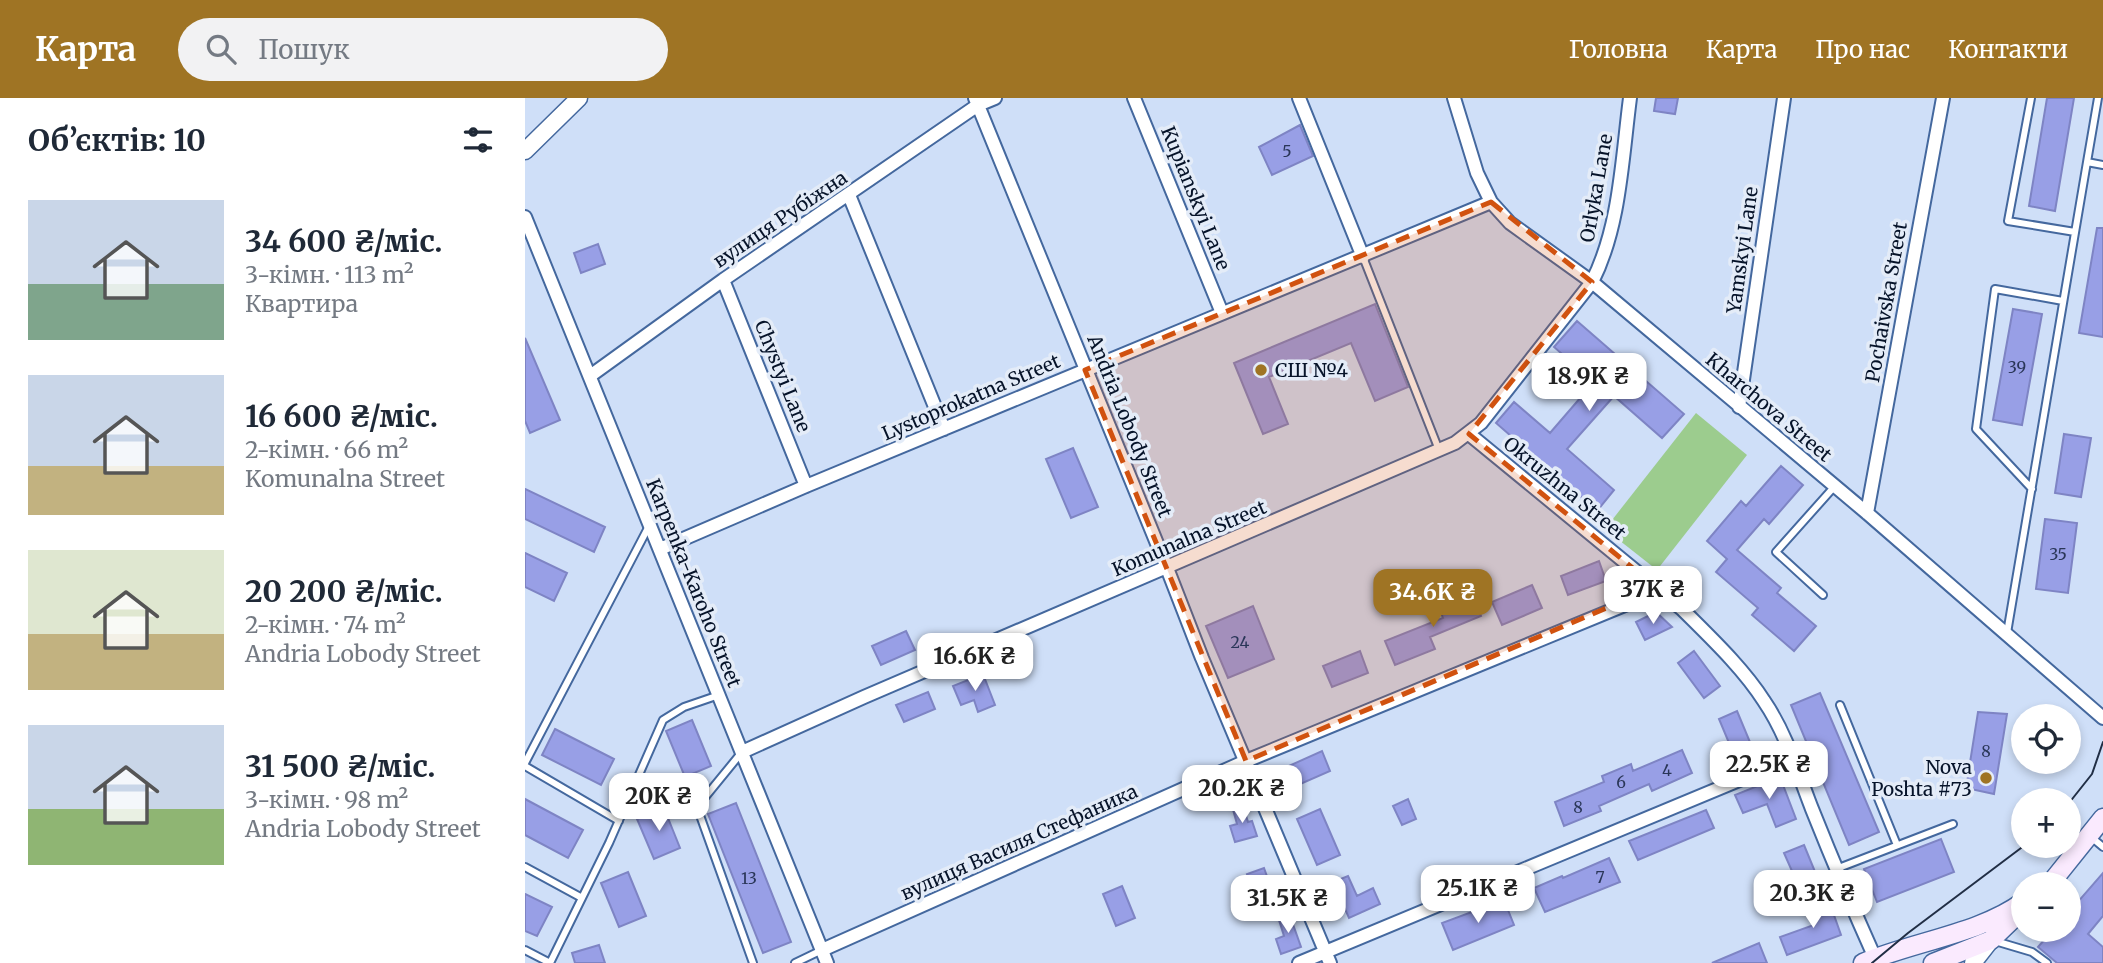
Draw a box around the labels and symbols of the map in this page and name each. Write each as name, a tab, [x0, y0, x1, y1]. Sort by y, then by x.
street label: Kupianskyi Lane	[1156, 123, 1236, 274]
street label: Orlyka Lane	[1575, 132, 1617, 244]
house number: 5	[1282, 141, 1292, 161]
street label: вулиця Рубіжна	[708, 165, 852, 273]
street label: Yamskyi Lane	[1721, 185, 1763, 316]
street label: Pochaivska Street	[1860, 219, 1912, 384]
street label: Chystyi Lane	[750, 316, 816, 436]
street label: Andria Lobody Street	[1082, 330, 1178, 521]
street label: Kharchova Street	[1701, 347, 1837, 467]
street label: Lystoprokatna Street	[878, 348, 1064, 445]
pin: 18.9K ₴	[1524, 354, 1654, 413]
house number: 39	[2008, 357, 2026, 377]
place label: СШ №4	[1275, 358, 1348, 382]
marker: СШ №4	[1253, 362, 1269, 378]
street label: Okruzhna Street	[1499, 431, 1632, 545]
street label: Karpenka-Karoho Street	[641, 475, 747, 691]
street label: Komunalna Street	[1108, 494, 1270, 581]
house number: 35	[2049, 544, 2067, 564]
pin: 37K ₴	[1604, 566, 1702, 626]
pin: 34.6K ₴	[1368, 570, 1498, 629]
house number: 24	[1231, 632, 1250, 652]
pin: 16.6K ₴	[910, 634, 1040, 693]
house number: 8	[1981, 741, 1991, 761]
pin: 22.5K ₴	[1704, 742, 1834, 801]
place label: Nova Poshta #73	[1871, 755, 1972, 801]
house number: 4	[1662, 760, 1672, 780]
pin: 20.2K ₴	[1177, 766, 1307, 825]
marker: Nova Poshta #73	[1978, 770, 1994, 786]
house number: 6	[1616, 772, 1626, 792]
pin: 20K ₴	[610, 774, 708, 833]
street label: вулиця Василя Стефаника	[897, 779, 1141, 905]
house number: 8	[1573, 797, 1583, 817]
pin: 25.1K ₴	[1413, 866, 1543, 925]
house number: 7	[1595, 867, 1605, 887]
house number: 13	[741, 868, 757, 888]
pin: 20.3K ₴	[1748, 870, 1878, 930]
pin: 31.5K ₴	[1223, 876, 1353, 935]

